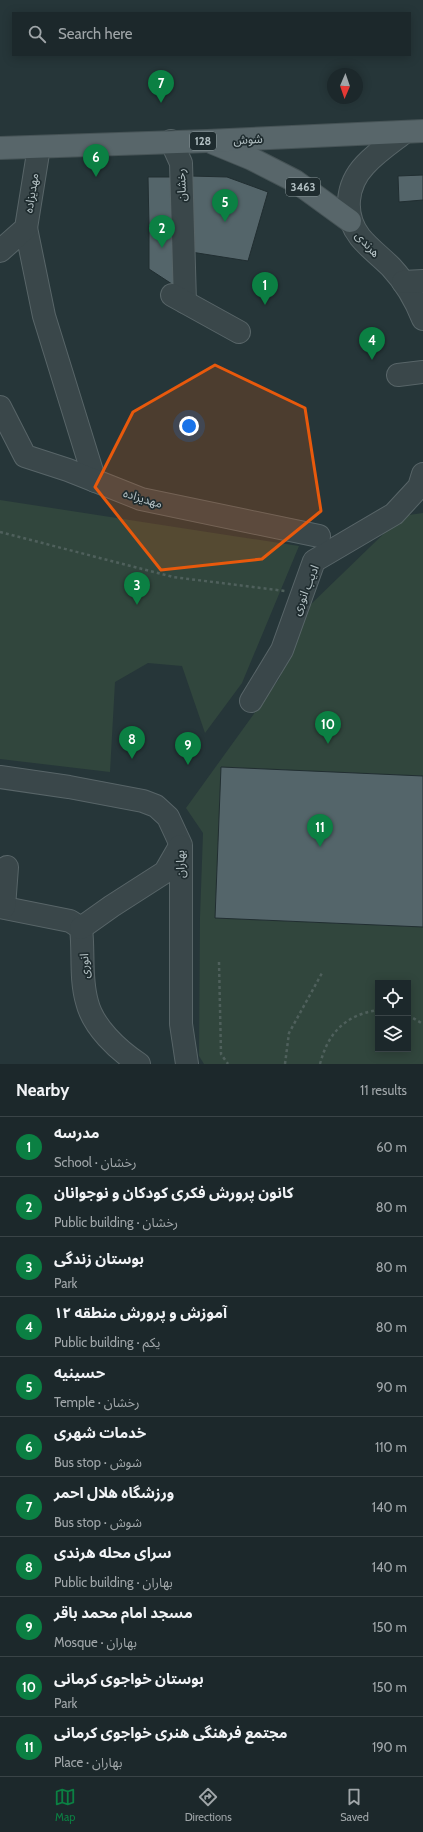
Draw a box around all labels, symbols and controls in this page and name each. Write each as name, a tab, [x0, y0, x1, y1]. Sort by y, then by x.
search box	[12, 12, 411, 56]
icon: search	[26, 23, 48, 45]
text: Search here	[58, 25, 133, 43]
north arrow	[327, 68, 363, 104]
pin: 7	[148, 70, 174, 103]
street label: شوش	[233, 131, 263, 147]
road number: 128	[190, 132, 216, 150]
pin: 6	[83, 144, 109, 177]
street label: رخشان	[173, 168, 189, 202]
street label: مهدیزاده	[20, 172, 42, 214]
road number: 3463	[286, 178, 320, 196]
pin: 5	[212, 189, 238, 222]
pin: 2	[149, 215, 175, 248]
street label: هرندی	[352, 228, 384, 260]
pin: 1	[252, 272, 278, 305]
pin: 4	[359, 327, 385, 360]
your location	[179, 416, 199, 436]
street label: مهدیزاده	[122, 485, 164, 511]
street label: ادیب انوری	[288, 562, 322, 618]
pin: 3	[124, 572, 150, 605]
pin: 10	[315, 711, 341, 744]
pin: 8	[119, 726, 145, 759]
pin: 9	[175, 732, 201, 765]
pin: 11	[307, 814, 333, 847]
street label: بهاران	[172, 850, 188, 878]
street label: انوری	[76, 953, 92, 979]
map controls	[375, 980, 411, 1052]
button: locate	[375, 980, 411, 1016]
button: layers	[375, 1016, 411, 1052]
text: Nearby	[16, 1080, 69, 1100]
text: 11 results	[360, 1082, 407, 1098]
text: مدرسه	[54, 1124, 100, 1142]
text: 1	[27, 1139, 31, 1155]
text: 60 m	[376, 1139, 407, 1155]
text: School · رخشان	[54, 1154, 137, 1170]
text: کانون پرورش فکری کودکان و نوجوانان	[54, 1184, 294, 1202]
text: 2	[26, 1199, 32, 1215]
text: 80 m	[376, 1199, 407, 1215]
text: Public building · رخشان	[54, 1214, 178, 1230]
text: بوستان زندگی	[54, 1250, 144, 1268]
text: 3	[25, 1259, 33, 1275]
text: 80 m	[376, 1259, 407, 1275]
text: Park	[54, 1275, 77, 1291]
text: آموزش و پرورش منطقه ۱۲	[54, 1304, 227, 1322]
text: 4	[25, 1319, 33, 1335]
text: 80 m	[376, 1319, 407, 1335]
text: Public building · یکم	[54, 1334, 160, 1350]
text: حسینیه	[54, 1364, 105, 1382]
text: 5	[26, 1379, 32, 1395]
text: 90 m	[376, 1379, 407, 1395]
text: Temple · رخشان	[54, 1394, 139, 1410]
text: خدمات شهری	[54, 1424, 146, 1442]
text: 6	[25, 1439, 33, 1455]
text: 110 m	[375, 1439, 407, 1455]
text: Bus stop · شوش	[54, 1454, 142, 1470]
text: ورزشگاه هلال احمر	[54, 1484, 174, 1502]
text: 7	[26, 1499, 32, 1515]
text: 140 m	[372, 1499, 407, 1515]
text: Bus stop · شوش	[54, 1514, 142, 1530]
text: سرای محله هرندی	[54, 1544, 171, 1562]
text: 8	[25, 1559, 33, 1575]
text: 140 m	[372, 1559, 407, 1575]
text: Public building · بهاران	[54, 1574, 173, 1590]
text: مسجد امام محمد باقر	[54, 1604, 193, 1622]
text: 9	[25, 1619, 33, 1635]
text: 150 m	[372, 1619, 407, 1635]
text: Mosque · بهاران	[54, 1634, 137, 1650]
text: بوستان خواجوی کرمانی	[54, 1670, 204, 1688]
text: 10	[22, 1679, 36, 1695]
text: 150 m	[372, 1679, 407, 1695]
text: Park	[54, 1695, 77, 1711]
text: مجتمع فرهنگی هنری خواجوی كرمانی	[54, 1724, 287, 1742]
text: 11	[24, 1739, 34, 1755]
text: 190 m	[372, 1739, 407, 1755]
text: Place · بهاران	[54, 1754, 122, 1770]
tab: Map	[54, 1786, 76, 1824]
tab: Directions	[185, 1786, 232, 1824]
tab: Saved	[340, 1786, 369, 1824]

